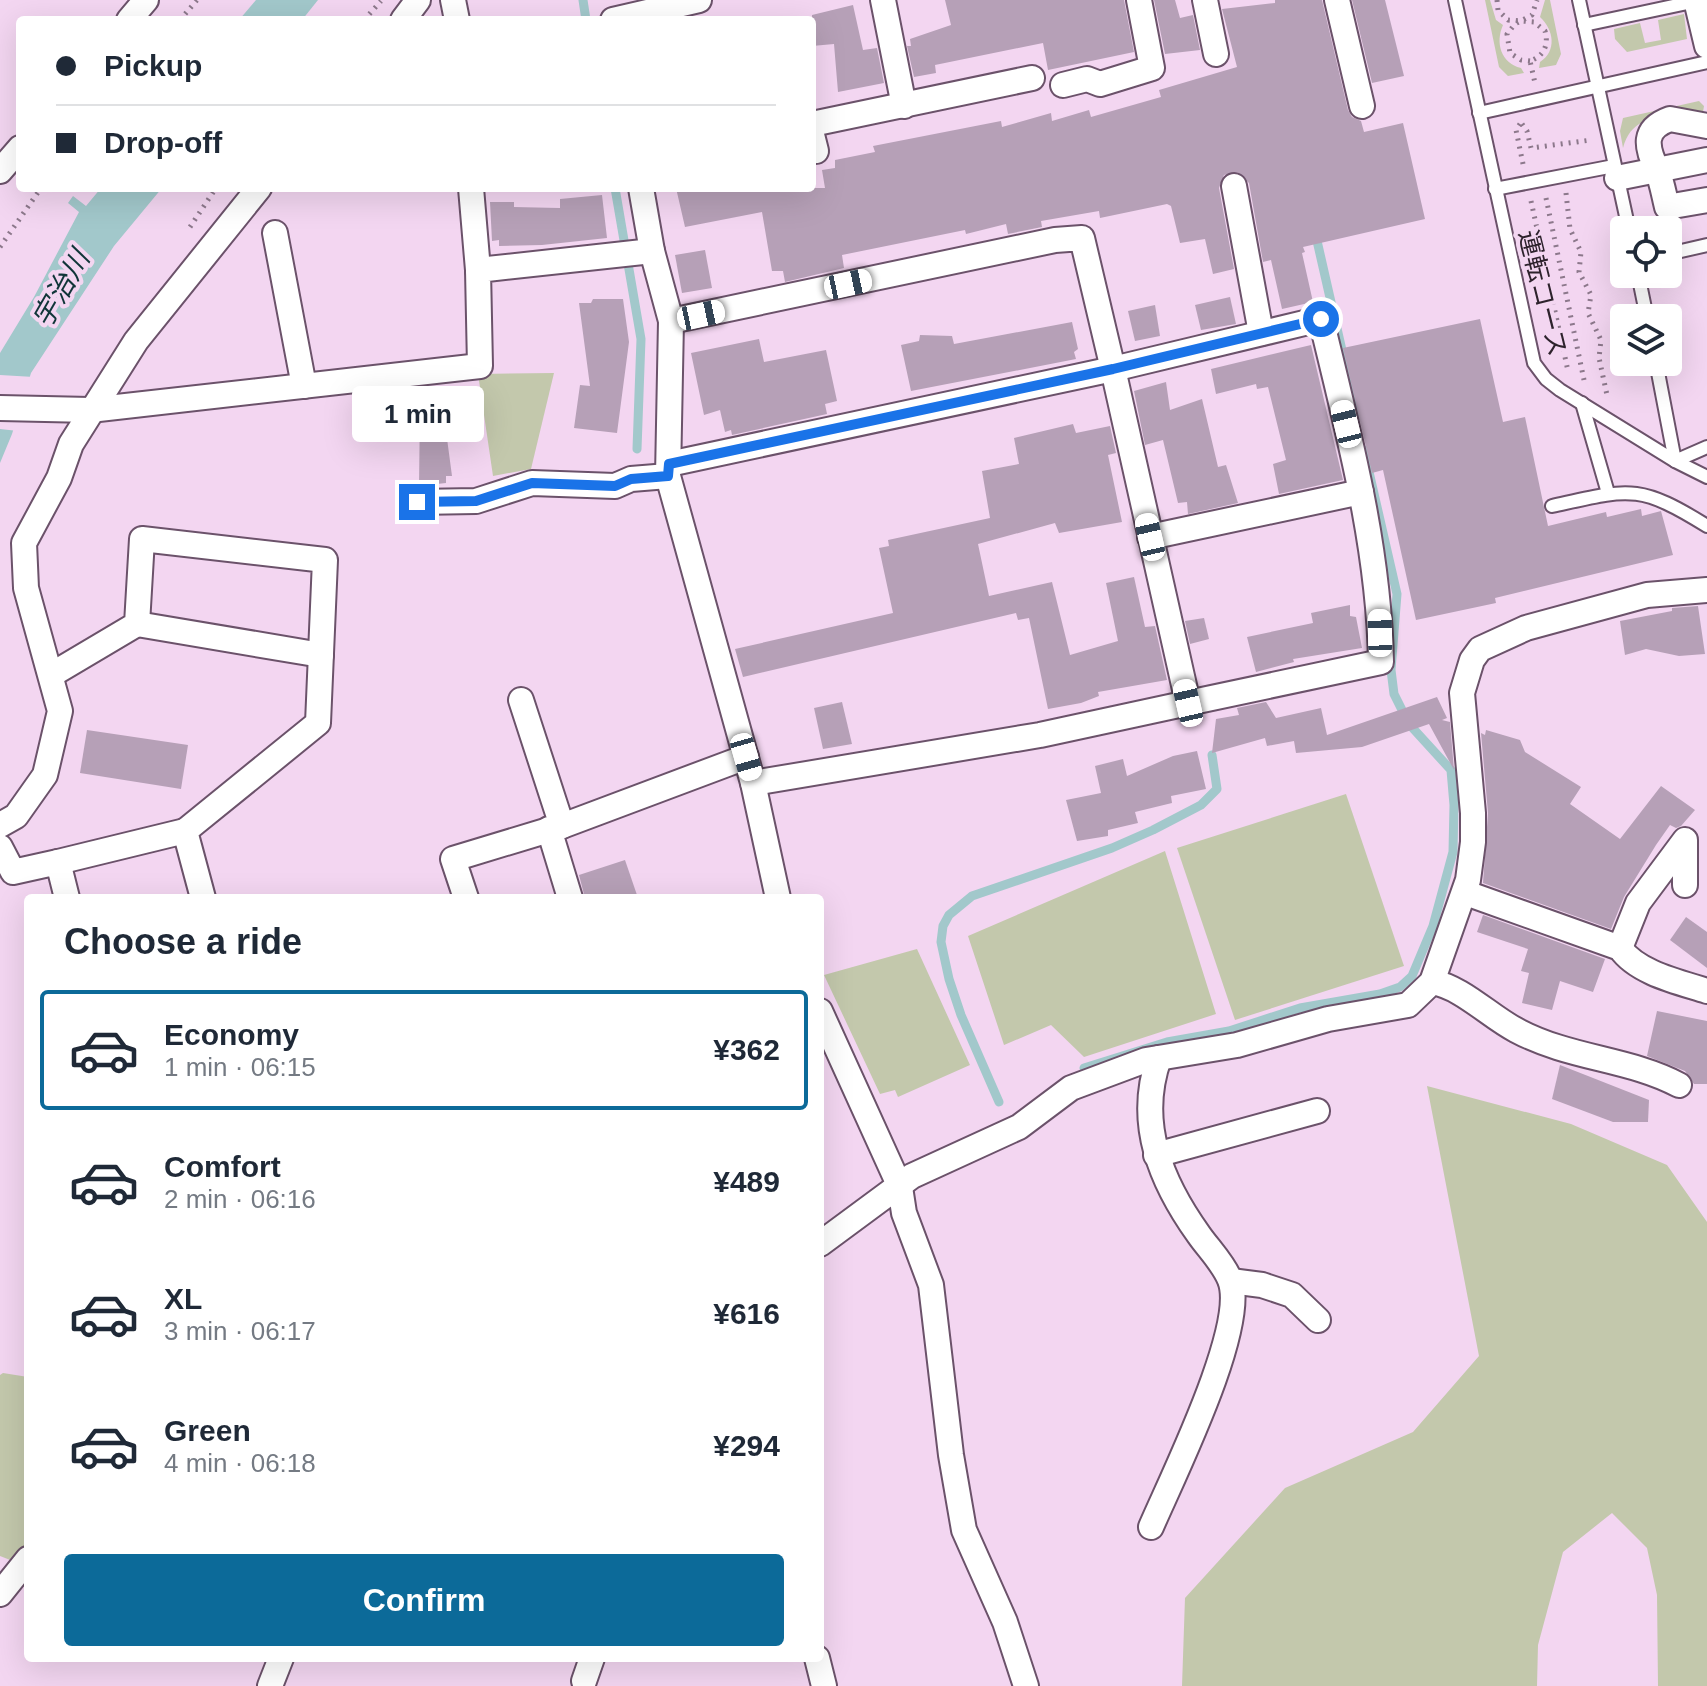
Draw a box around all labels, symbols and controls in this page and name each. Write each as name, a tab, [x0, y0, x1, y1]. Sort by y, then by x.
text: Pickup	[104, 49, 202, 82]
text: Drop-off	[104, 126, 222, 159]
map controls	[1610, 216, 1682, 376]
button: locate	[1610, 216, 1682, 288]
street label: 運転コース	[1513, 227, 1573, 359]
water label: 宇治川	[27, 242, 97, 333]
car	[822, 267, 874, 301]
car	[675, 298, 727, 332]
route start	[1303, 301, 1339, 337]
button: layers	[1610, 304, 1682, 376]
callout: 1 min	[351, 386, 483, 442]
car	[1329, 398, 1363, 450]
text: 1 min	[384, 399, 452, 429]
route end	[399, 484, 435, 520]
car	[1133, 511, 1167, 563]
car	[1368, 609, 1392, 657]
car	[1171, 677, 1205, 729]
car	[728, 731, 764, 783]
text: Choose a ride	[64, 921, 302, 962]
icon: car	[68, 1014, 140, 1086]
text: Economy	[164, 1018, 299, 1051]
text: ¥362	[713, 1033, 780, 1066]
text: 1 min · 06:15	[164, 1052, 316, 1082]
icon: car	[68, 1146, 140, 1218]
text: Comfort	[164, 1150, 281, 1183]
text: ¥489	[713, 1165, 780, 1198]
text: 2 min · 06:16	[164, 1184, 316, 1214]
icon: car	[68, 1278, 140, 1350]
text: XL	[164, 1282, 202, 1315]
text: ¥616	[713, 1297, 780, 1330]
text: 3 min · 06:17	[164, 1316, 316, 1346]
icon: car	[68, 1410, 140, 1482]
text: Green	[164, 1414, 251, 1447]
text: ¥294	[713, 1429, 780, 1462]
text: 4 min · 06:18	[164, 1448, 316, 1478]
button: Confirm	[64, 1554, 784, 1646]

